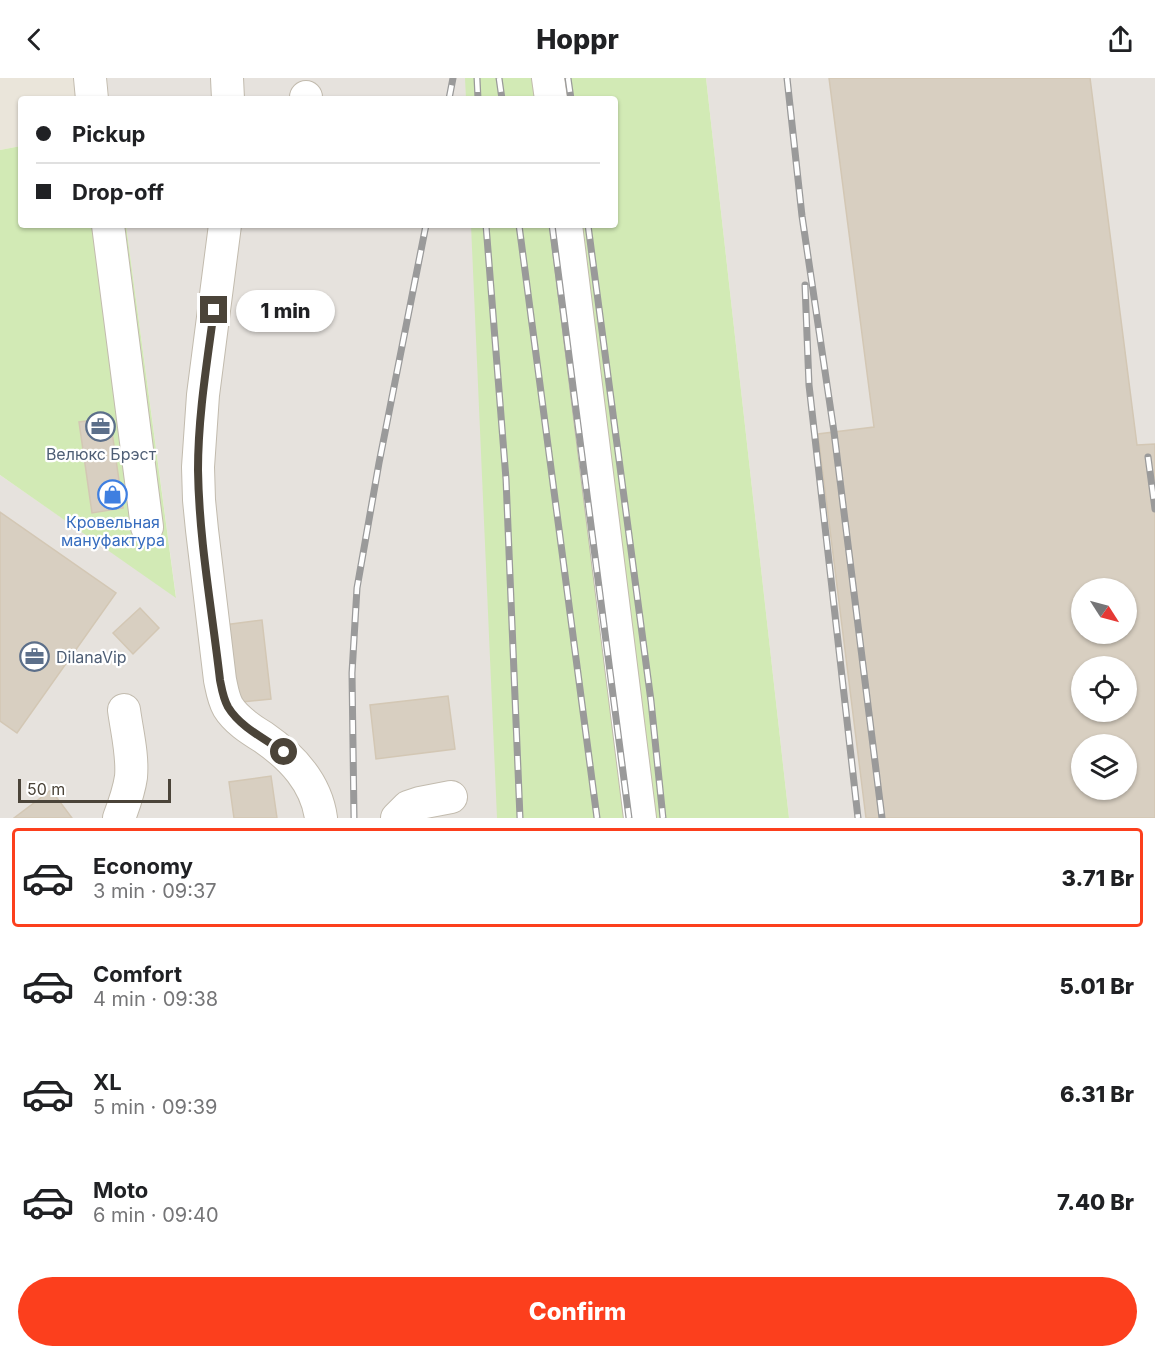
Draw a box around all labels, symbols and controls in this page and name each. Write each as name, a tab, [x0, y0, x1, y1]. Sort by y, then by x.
icon: back	[18, 23, 51, 56]
text: Hoppr	[536, 23, 619, 56]
icon: share	[1104, 23, 1137, 56]
text: Pickup	[72, 121, 146, 147]
text: Drop-off	[72, 179, 164, 205]
callout: 1 min	[235, 289, 334, 331]
route end	[200, 296, 227, 323]
text: 1 min	[260, 299, 311, 323]
office icon: Велюкс Брэст	[85, 410, 117, 442]
place label: Велюкс Брэст	[46, 444, 157, 464]
shop icon: Кровельная мануфактура	[97, 478, 129, 510]
place label: Кровельная мануфактура	[61, 512, 165, 550]
north arrow	[1071, 578, 1137, 644]
map controls	[1071, 578, 1137, 800]
office icon: DilanaVip	[19, 641, 51, 673]
place label: DilanaVip	[56, 647, 127, 667]
button: locate	[1071, 656, 1137, 722]
button: layers	[1071, 734, 1137, 800]
route start	[270, 738, 297, 765]
scale bar	[18, 776, 171, 804]
text: 50 m	[27, 779, 65, 799]
icon: car	[21, 851, 75, 905]
text: Economy	[93, 853, 193, 879]
text: 3.71 Br	[1062, 865, 1134, 891]
text: 3 min · 09:37	[93, 879, 217, 903]
icon: car	[21, 959, 75, 1013]
text: Comfort	[93, 961, 182, 987]
text: 5.01 Br	[1059, 973, 1134, 999]
text: 4 min · 09:38	[93, 987, 218, 1011]
icon: car	[21, 1067, 75, 1121]
text: XL	[93, 1069, 122, 1095]
text: 6.31 Br	[1060, 1081, 1134, 1107]
text: 5 min · 09:39	[93, 1095, 218, 1119]
icon: car	[21, 1175, 75, 1229]
text: Moto	[93, 1177, 148, 1203]
text: 7.40 Br	[1057, 1189, 1134, 1215]
text: 6 min · 09:40	[93, 1203, 219, 1227]
button: Confirm	[18, 1277, 1137, 1346]

